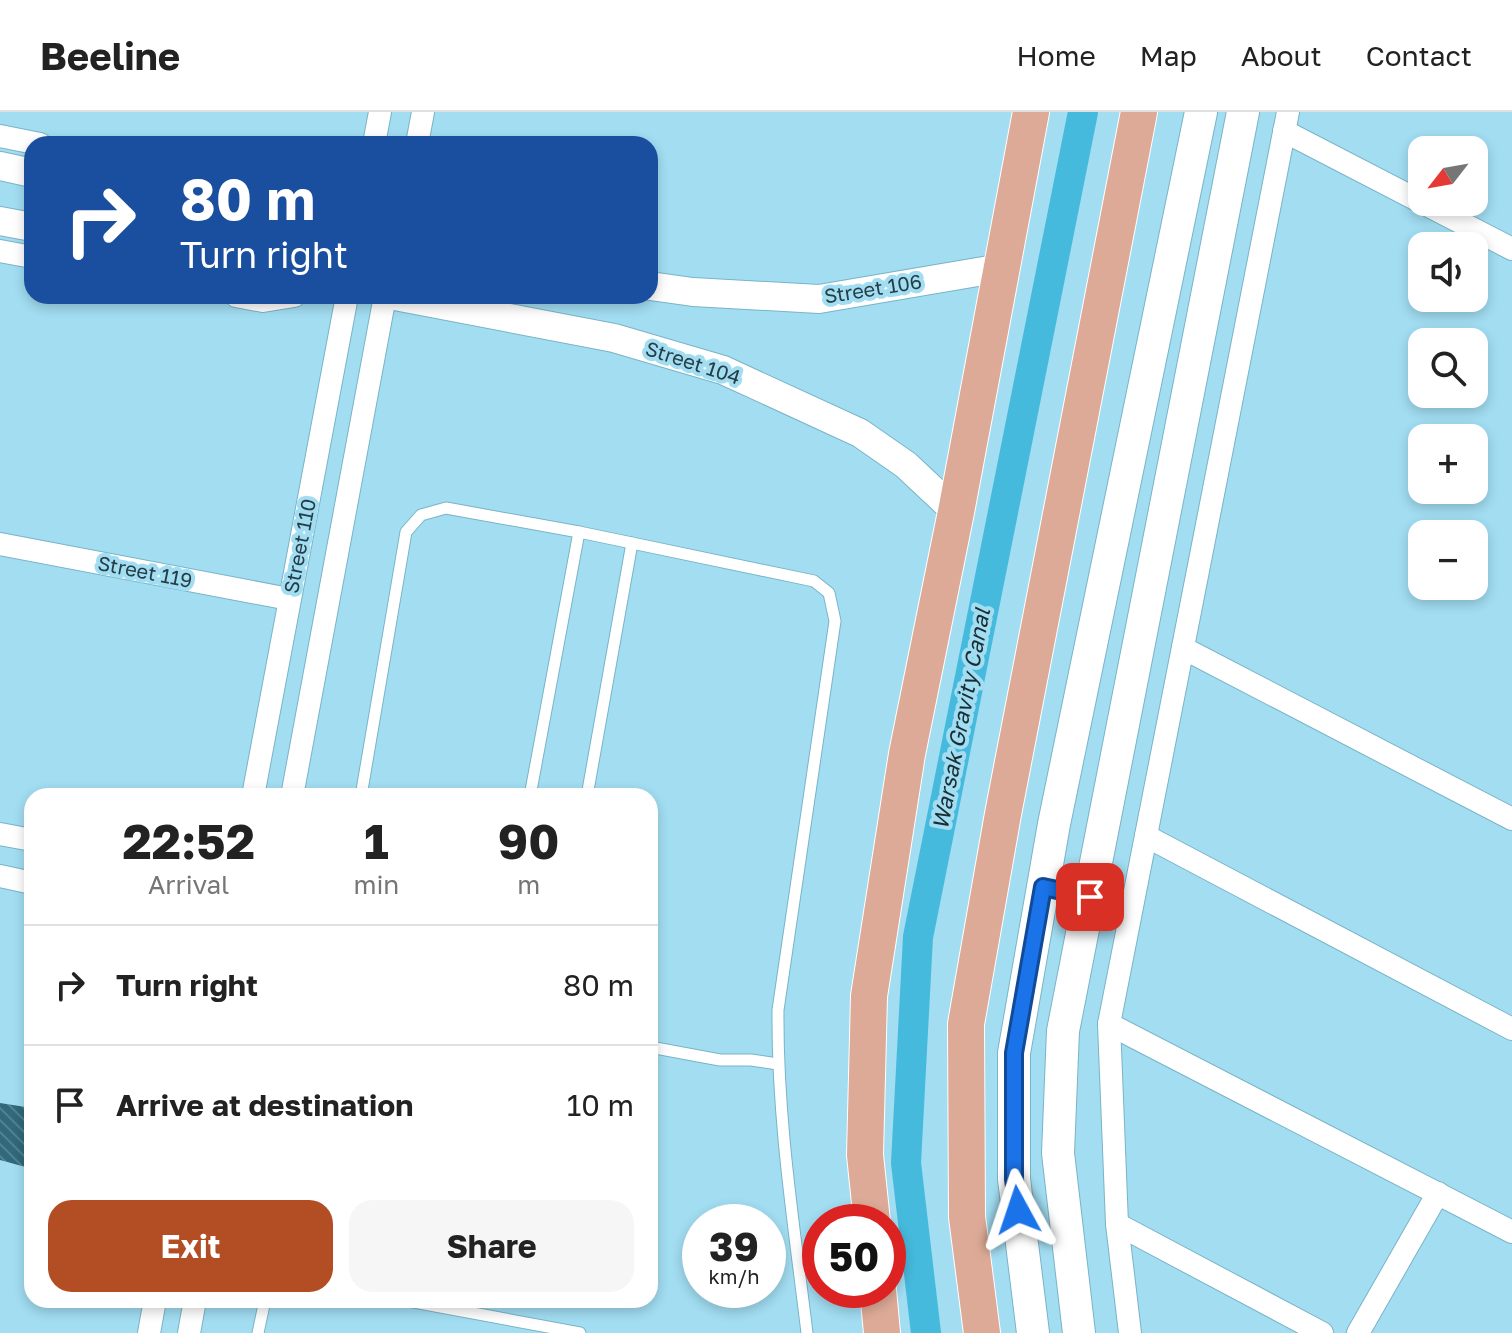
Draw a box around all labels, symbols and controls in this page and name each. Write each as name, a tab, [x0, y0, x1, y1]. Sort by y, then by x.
text: Beeline	[40, 33, 180, 78]
text: Home	[1017, 39, 1096, 72]
text: Map	[1140, 39, 1197, 72]
text: About	[1241, 39, 1322, 72]
text: Contact	[1366, 39, 1472, 72]
north arrow	[1408, 136, 1488, 216]
map controls	[1408, 136, 1488, 600]
text: 80 m	[180, 165, 315, 232]
icon: right	[48, 168, 152, 272]
button: sound	[1408, 232, 1488, 312]
text: Turn right	[180, 233, 348, 276]
street label: Street 106	[822, 268, 923, 308]
button: search	[1408, 328, 1488, 408]
street label: Street 104	[643, 335, 744, 389]
button: +	[1408, 424, 1488, 504]
street label: Street 110	[278, 496, 320, 595]
button: −	[1408, 520, 1488, 600]
street label: Street 119	[96, 550, 194, 592]
water label: Warsak Gravity Canal	[926, 605, 995, 832]
text: 22:52	[122, 812, 255, 870]
text: 1	[364, 812, 389, 870]
text: 90	[498, 812, 560, 870]
pin	[1056, 863, 1124, 931]
text: Arrival	[148, 869, 229, 900]
text: min	[353, 869, 399, 900]
text: m	[517, 869, 540, 900]
icon: arrive	[1068, 875, 1112, 919]
icon: right	[48, 963, 92, 1007]
text: Turn right	[116, 967, 258, 1003]
text: 80 m	[563, 967, 634, 1003]
icon: arrive	[48, 1083, 92, 1127]
text: Arrive at destination	[116, 1087, 413, 1123]
text: 10 m	[567, 1087, 634, 1123]
position arrow	[976, 1168, 1060, 1252]
button: Exit	[48, 1200, 333, 1292]
button: Share	[349, 1200, 634, 1292]
speed limit sign: 50	[802, 1204, 906, 1308]
text: 39	[709, 1222, 759, 1270]
text: km/h	[709, 1264, 759, 1288]

